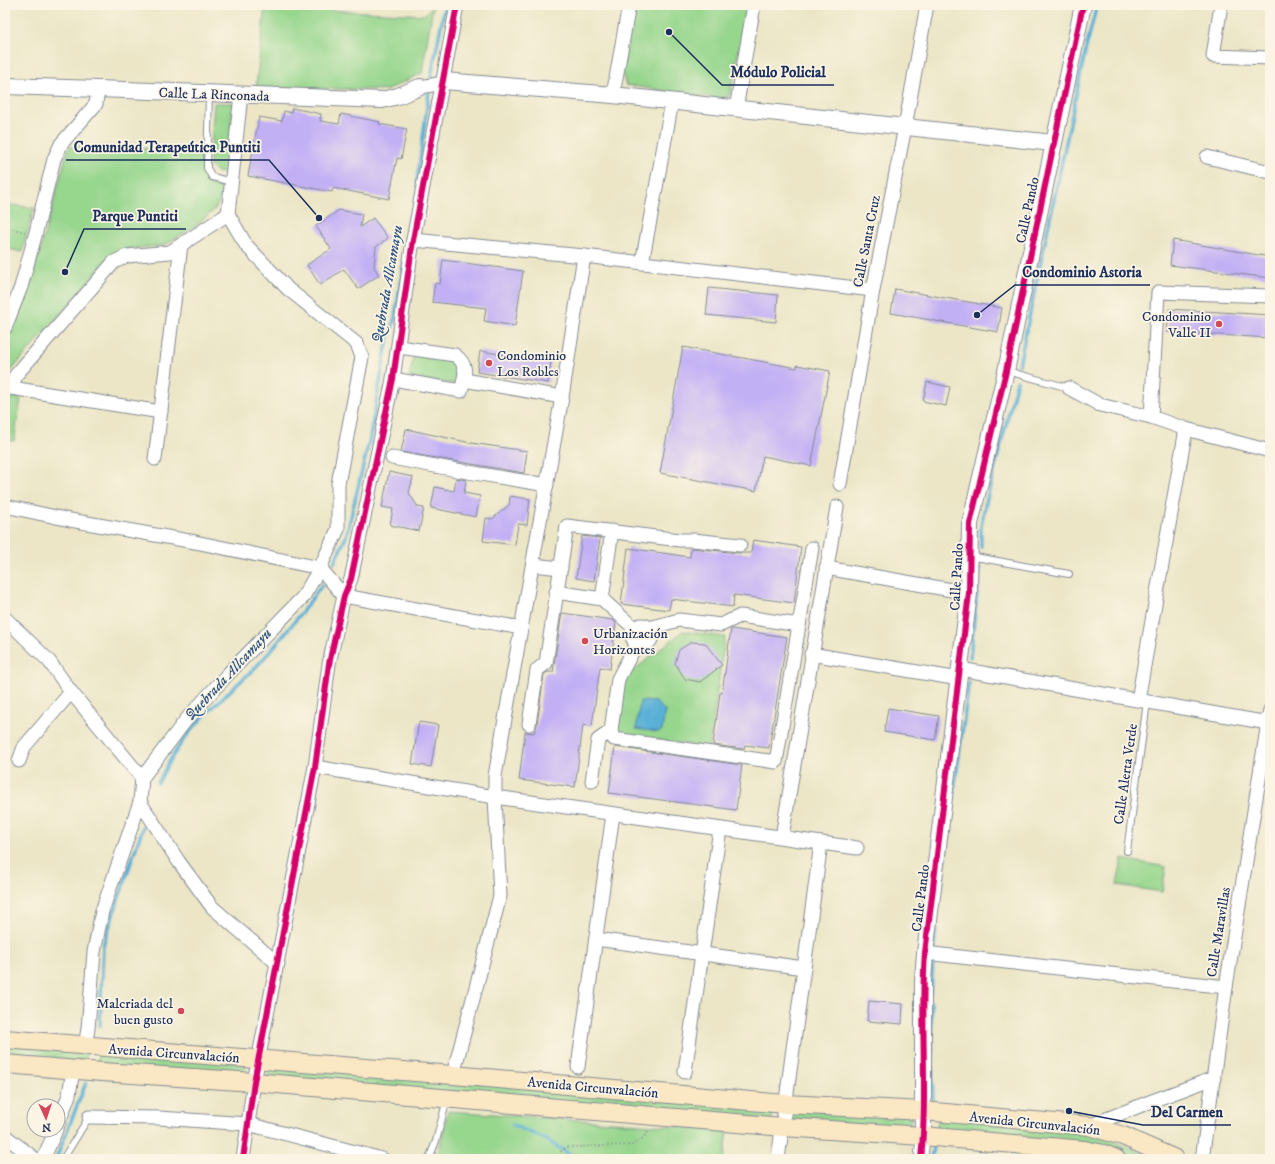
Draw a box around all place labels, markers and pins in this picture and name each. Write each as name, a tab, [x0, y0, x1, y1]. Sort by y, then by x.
callout: Módulo Policial	[722, 58, 834, 85]
callout: Comunidad Terapeútica Puntiti	[66, 133, 269, 160]
callout: Parque Puntiti	[84, 202, 186, 229]
callout: Condominio Astoria	[1015, 258, 1150, 285]
place label: Condominio Valle II	[1142, 308, 1211, 342]
marker: Condominio Valle II	[1214, 319, 1224, 329]
place label: Condominio Los Robles	[497, 347, 566, 381]
marker: Condominio Los Robles	[484, 358, 494, 368]
place label: Urbanización Horizontes	[593, 625, 669, 659]
marker: Urbanización Horizontes	[580, 636, 590, 646]
place label: Malcriada del buen gusto	[96, 995, 174, 1029]
marker: Malcriada del buen gusto	[176, 1006, 186, 1016]
callout: Del Carmen	[1143, 1098, 1231, 1125]

